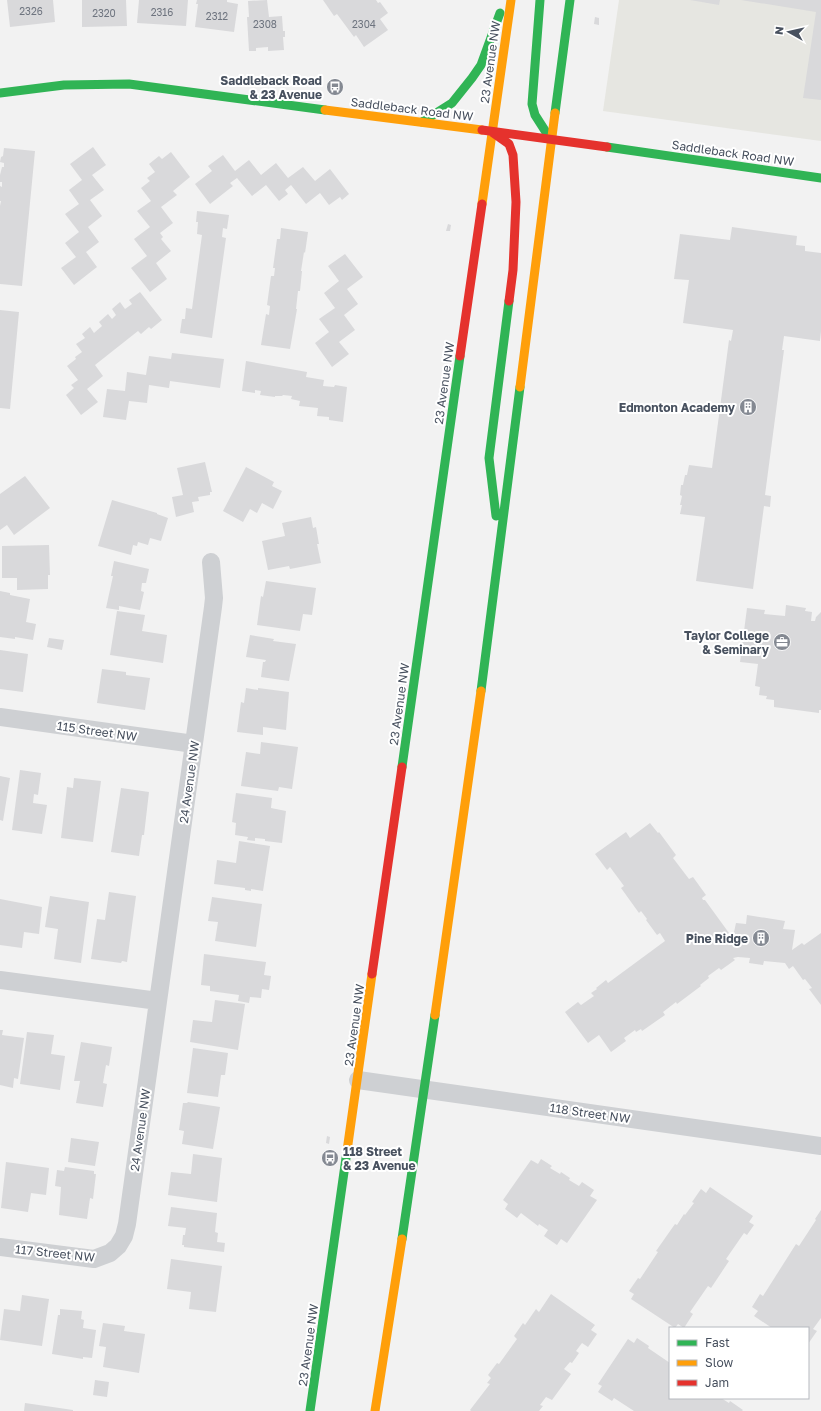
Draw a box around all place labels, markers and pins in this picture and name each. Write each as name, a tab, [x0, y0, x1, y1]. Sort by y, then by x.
place label: Saddleback Road & 23 Avenue	[220, 73, 322, 102]
bus stop icon: Saddleback Road & 23 Avenue	[325, 77, 345, 97]
building icon: Edmonton Academy	[738, 397, 758, 417]
place label: Edmonton Academy	[619, 400, 736, 415]
place label: Taylor College & Seminary	[684, 628, 770, 657]
office icon: Taylor College & Seminary	[772, 632, 792, 652]
building icon: Pine Ridge	[751, 928, 771, 948]
place label: Pine Ridge	[686, 931, 748, 946]
place label: 118 Street & 23 Avenue	[343, 1144, 416, 1173]
bus stop icon: 118 Street & 23 Avenue	[320, 1148, 340, 1168]

